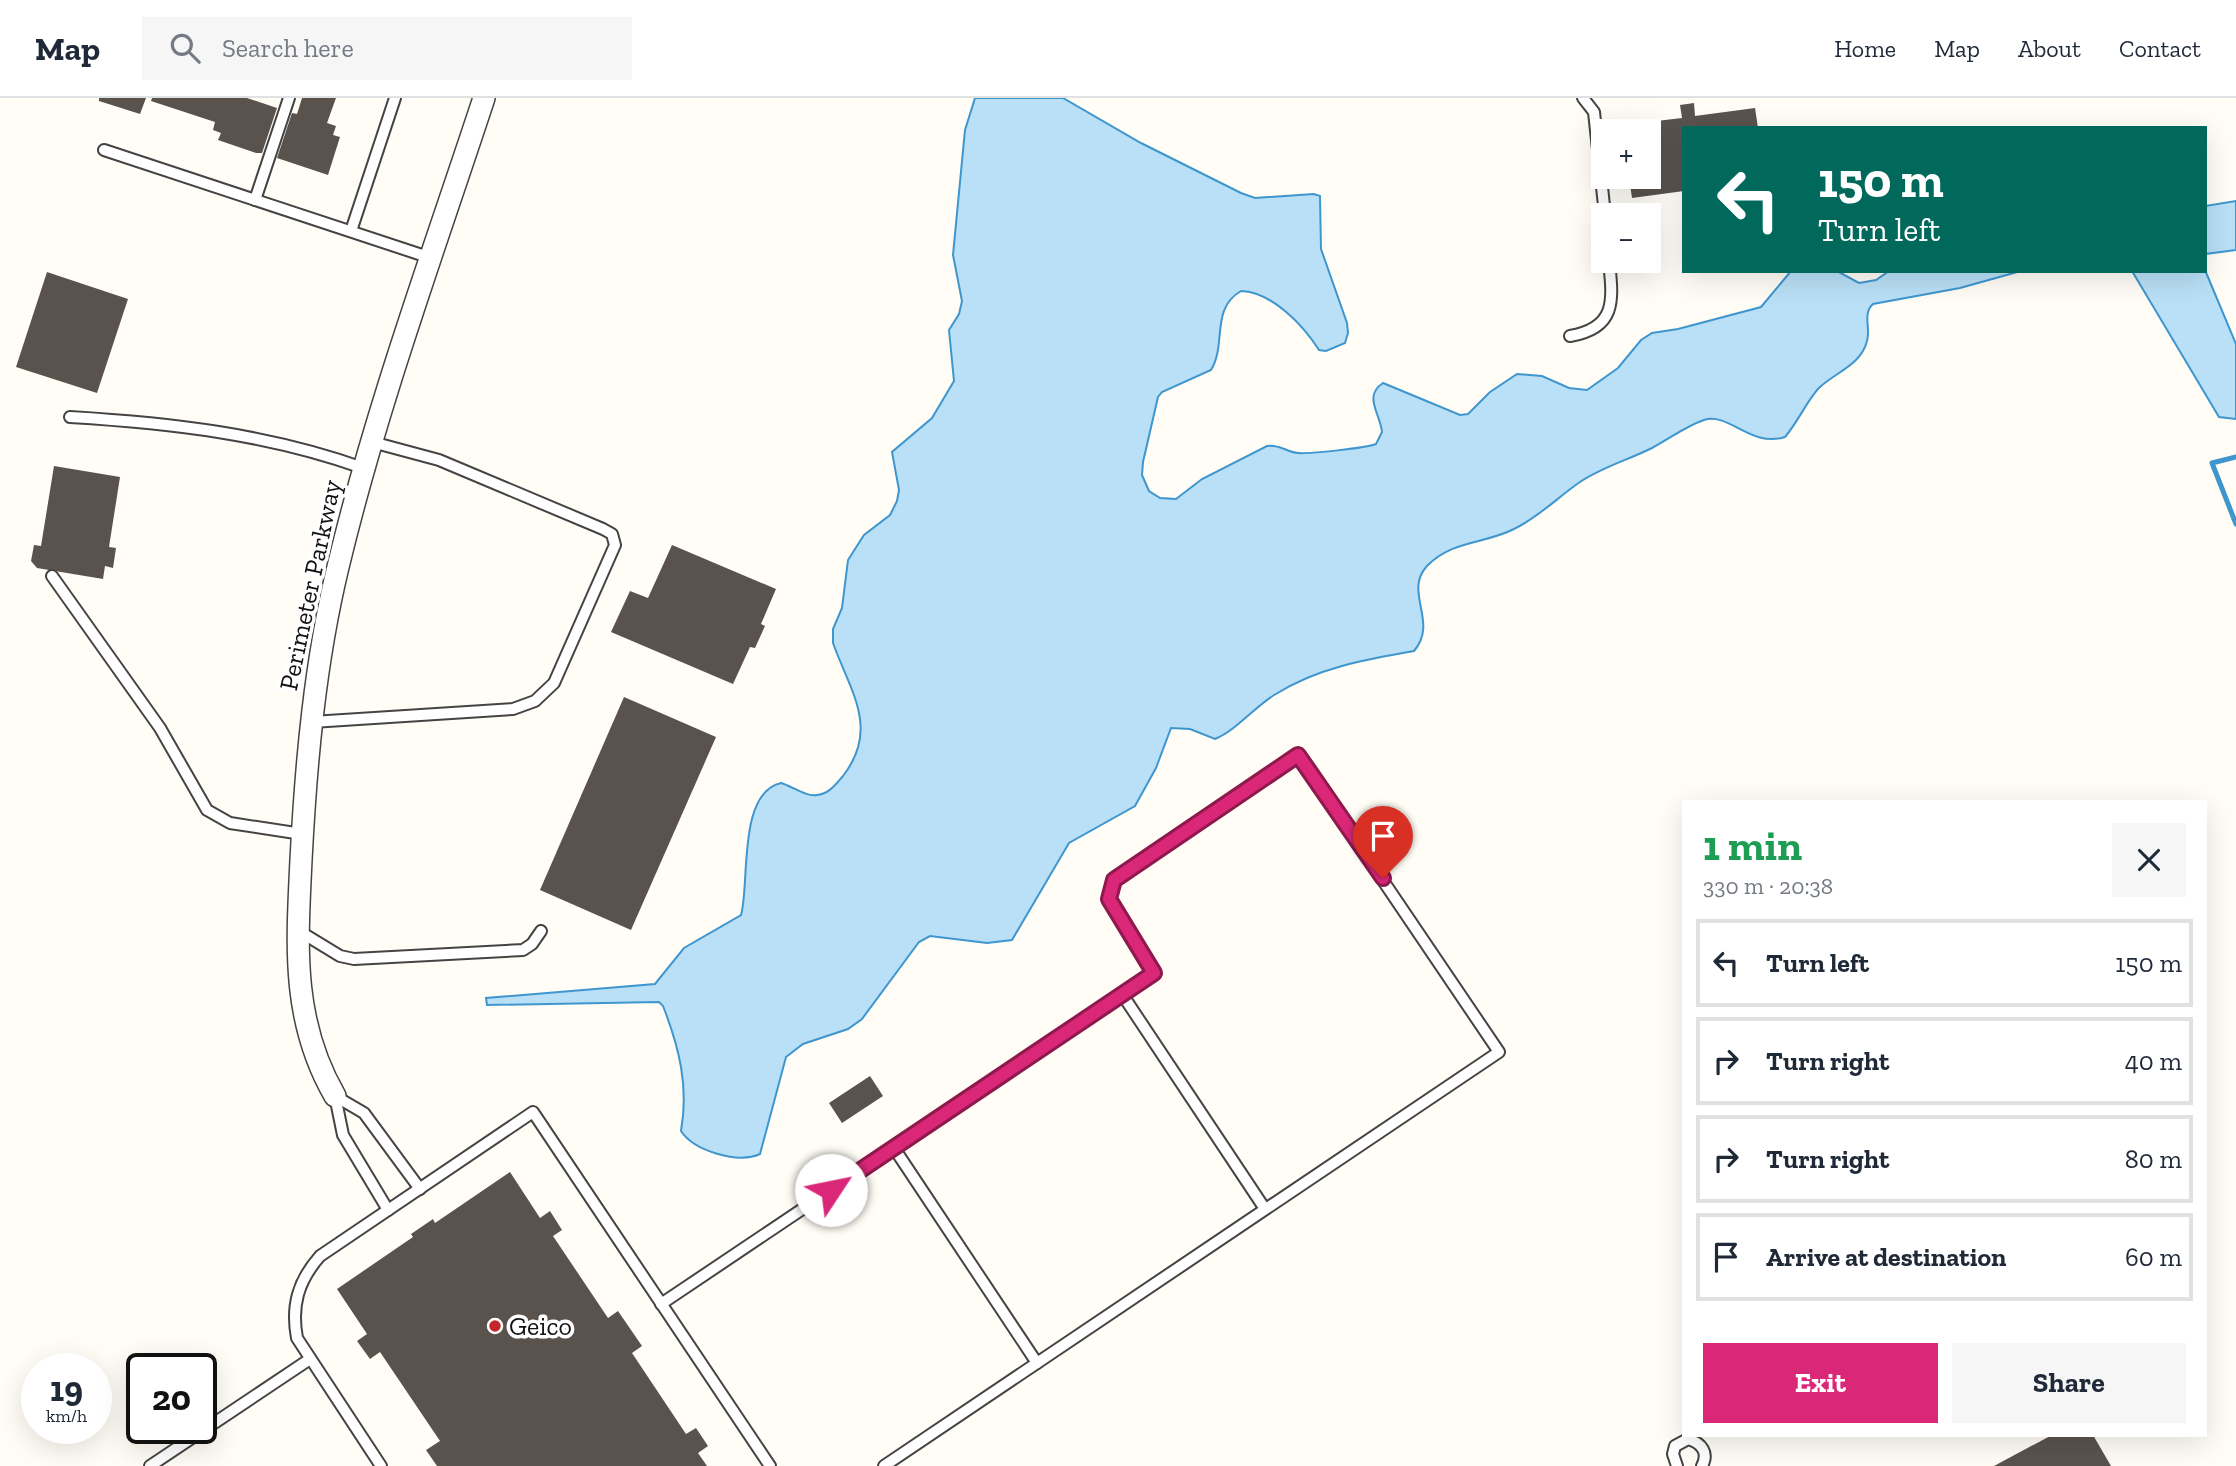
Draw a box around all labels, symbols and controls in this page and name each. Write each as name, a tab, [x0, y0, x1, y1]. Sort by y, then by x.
search box	[142, 17, 632, 80]
text: Map	[35, 29, 100, 68]
icon: search	[166, 29, 204, 67]
text: Search here	[222, 32, 354, 64]
text: Home	[1834, 34, 1896, 63]
text: Map	[1934, 34, 1980, 63]
text: About	[2018, 34, 2081, 63]
text: Contact	[2119, 34, 2201, 63]
map controls	[1591, 119, 1661, 273]
button: +	[1591, 119, 1661, 189]
text: 150 m	[1818, 151, 1944, 210]
icon: left	[1703, 154, 1794, 245]
button: −	[1591, 203, 1661, 273]
text: Turn left	[1818, 211, 1940, 249]
street label: Perimeter Parkway	[272, 476, 348, 693]
pin	[1353, 806, 1413, 878]
icon: arrive	[1364, 817, 1402, 855]
text: 1 min	[1703, 820, 1802, 871]
button: close	[2112, 823, 2186, 897]
text: 330 m · 20:38	[1703, 872, 1833, 900]
icon: left	[1707, 944, 1745, 982]
text: Turn left	[1766, 947, 1869, 979]
text: 150 m	[2115, 947, 2182, 979]
icon: right	[1707, 1042, 1745, 1080]
text: Turn right	[1766, 1045, 1889, 1077]
text: 40 m	[2125, 1045, 2182, 1077]
icon: right	[1707, 1140, 1745, 1178]
text: Turn right	[1766, 1143, 1889, 1175]
text: 80 m	[2125, 1143, 2182, 1175]
position arrow	[794, 1153, 868, 1227]
icon: arrive	[1707, 1238, 1745, 1276]
text: Arrive at destination	[1766, 1241, 2006, 1273]
text: 60 m	[2125, 1241, 2182, 1273]
place label: Geico	[509, 1310, 572, 1342]
marker: Geico	[487, 1318, 503, 1334]
button: Exit	[1703, 1343, 1938, 1423]
button: Share	[1952, 1343, 2186, 1423]
speed limit sign: 20	[126, 1353, 217, 1444]
text: 19	[50, 1368, 83, 1410]
text: km/h	[46, 1405, 87, 1427]

